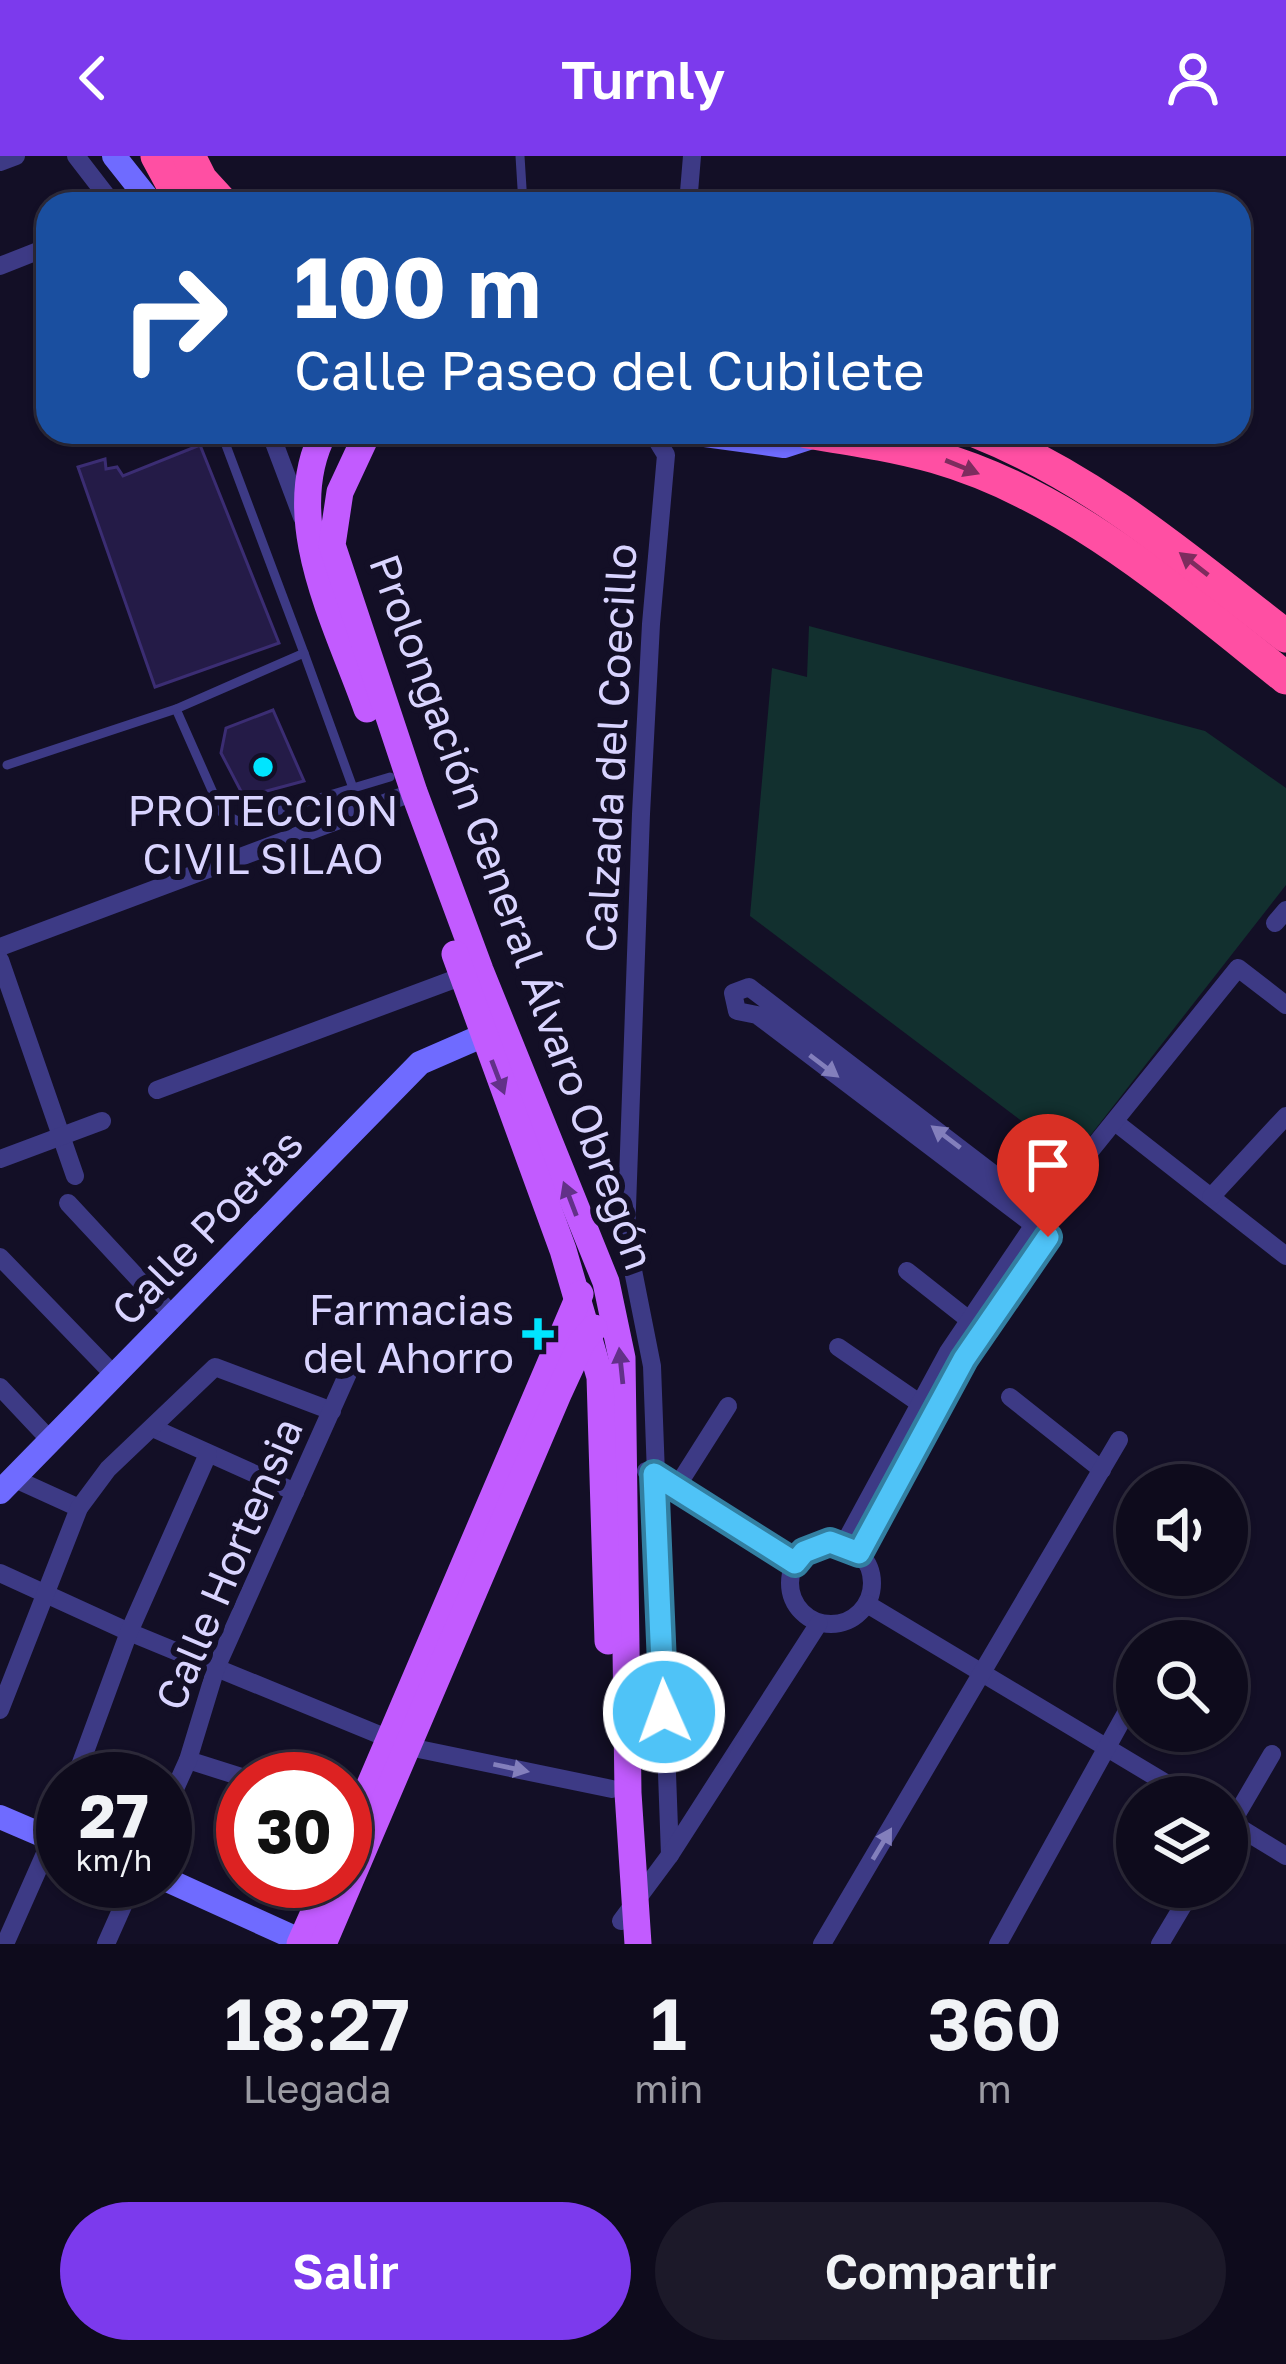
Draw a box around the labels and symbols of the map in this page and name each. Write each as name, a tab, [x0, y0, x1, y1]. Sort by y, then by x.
one-way arrow	[944, 458, 980, 477]
street label: Calzada del Coecillo	[574, 542, 646, 954]
street label: Prolongación General Álvaro Obregón	[360, 547, 666, 1276]
one-way arrow	[1178, 552, 1209, 577]
marker: PROTECCION CIVIL SILAO	[250, 754, 276, 780]
place label: PROTECCION CIVIL SILAO	[127, 785, 399, 883]
one-way arrow	[809, 1053, 840, 1078]
one-way arrow	[489, 1059, 508, 1095]
pin	[997, 1114, 1099, 1237]
street label: Calle Poetas	[100, 1118, 312, 1335]
one-way arrow	[931, 1126, 962, 1150]
one-way arrow	[560, 1181, 579, 1217]
place label: Farmacias del Ahorro	[303, 1284, 514, 1382]
marker: Farmacias del Ahorro	[525, 1321, 551, 1347]
one-way arrow	[612, 1346, 631, 1384]
street label: Calle Hortensia	[144, 1410, 312, 1717]
position arrow	[601, 1649, 727, 1775]
speed limit sign: 30	[216, 1752, 372, 1908]
one-way arrow	[492, 1760, 530, 1779]
one-way arrow	[871, 1827, 892, 1861]

